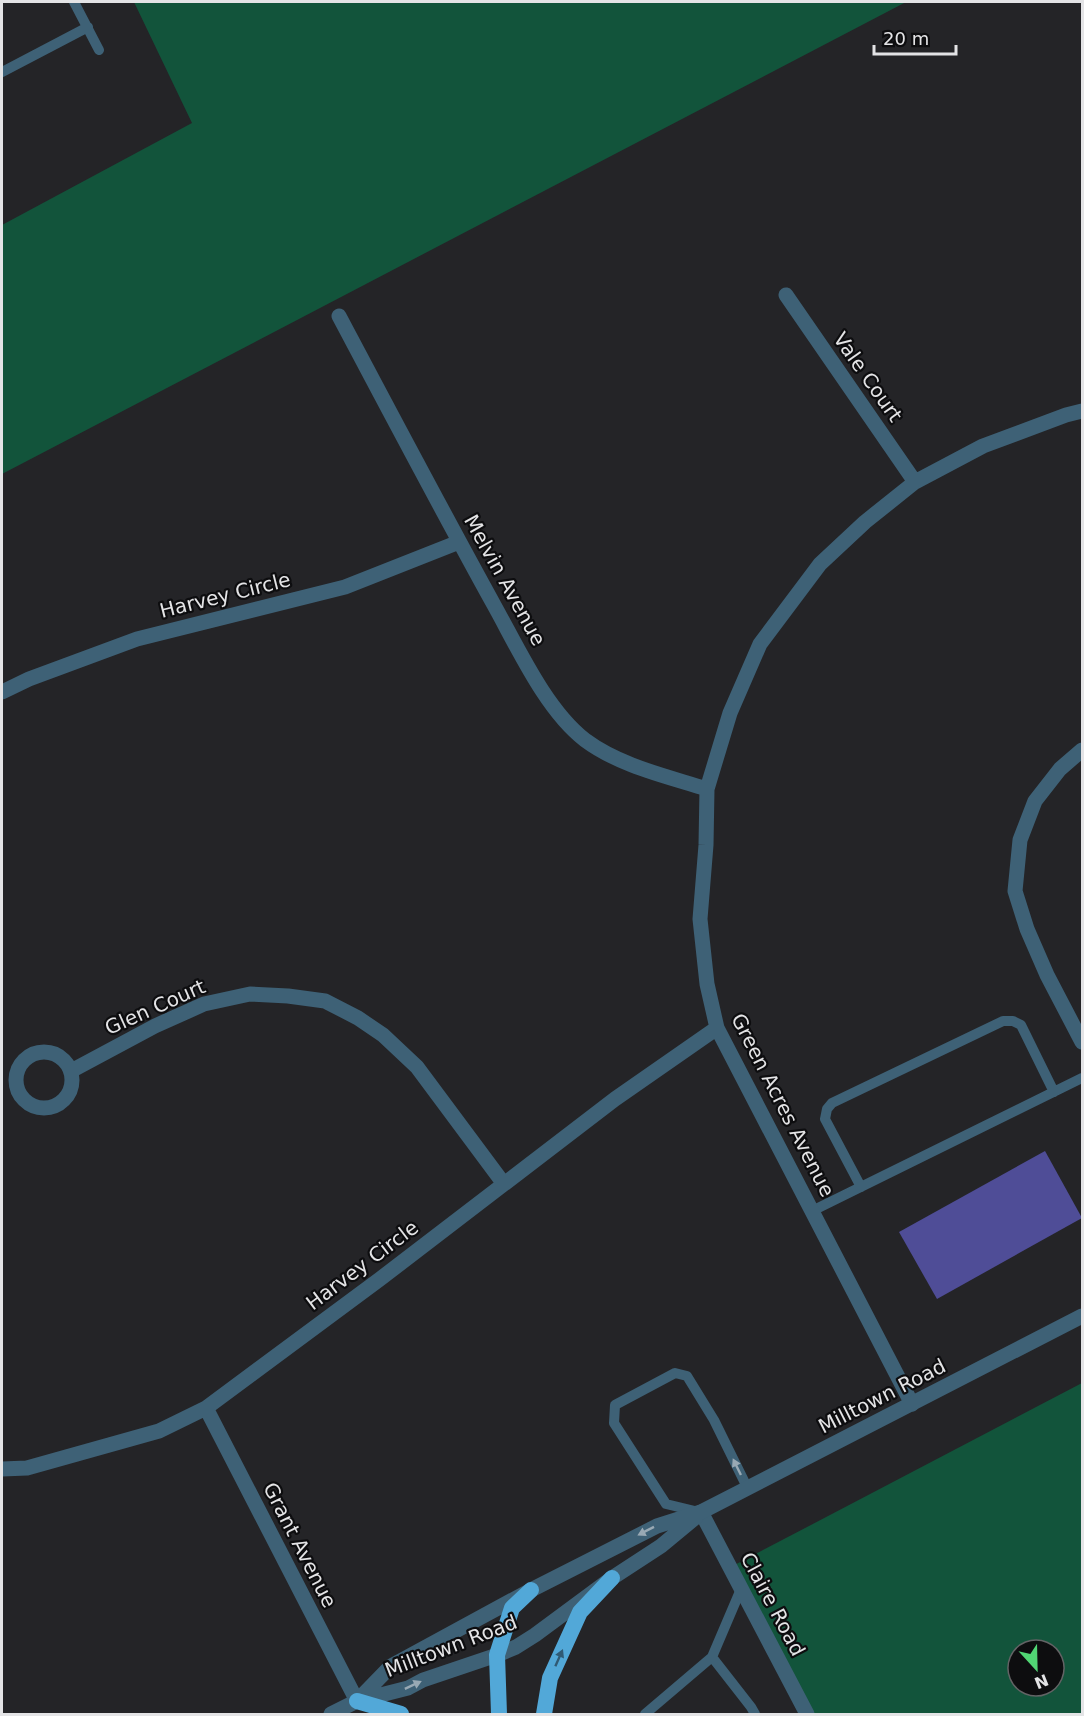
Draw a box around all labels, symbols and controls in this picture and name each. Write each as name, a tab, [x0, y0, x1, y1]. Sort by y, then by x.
scale bar	[874, 18, 956, 56]
text: 20 m	[883, 28, 929, 49]
street label: Vale Court	[828, 328, 908, 426]
street label: Melvin Avenue	[459, 510, 551, 650]
street label: Harvey Circle	[157, 567, 293, 623]
street label: Glen Court	[101, 974, 209, 1040]
street label: Green Acres Avenue	[726, 1009, 840, 1201]
street label: Harvey Circle	[301, 1215, 423, 1315]
street label: Milltown Road	[814, 1354, 950, 1438]
one-way arrow	[732, 1459, 742, 1476]
street label: Grant Avenue	[258, 1478, 342, 1612]
one-way arrow	[637, 1526, 655, 1536]
street label: Claire Road	[736, 1548, 810, 1660]
street label: Milltown Road	[382, 1610, 520, 1682]
north arrow	[1006, 1638, 1066, 1698]
one-way arrow	[554, 1649, 564, 1667]
text: N	[1032, 1670, 1051, 1693]
one-way arrow	[404, 1681, 421, 1690]

